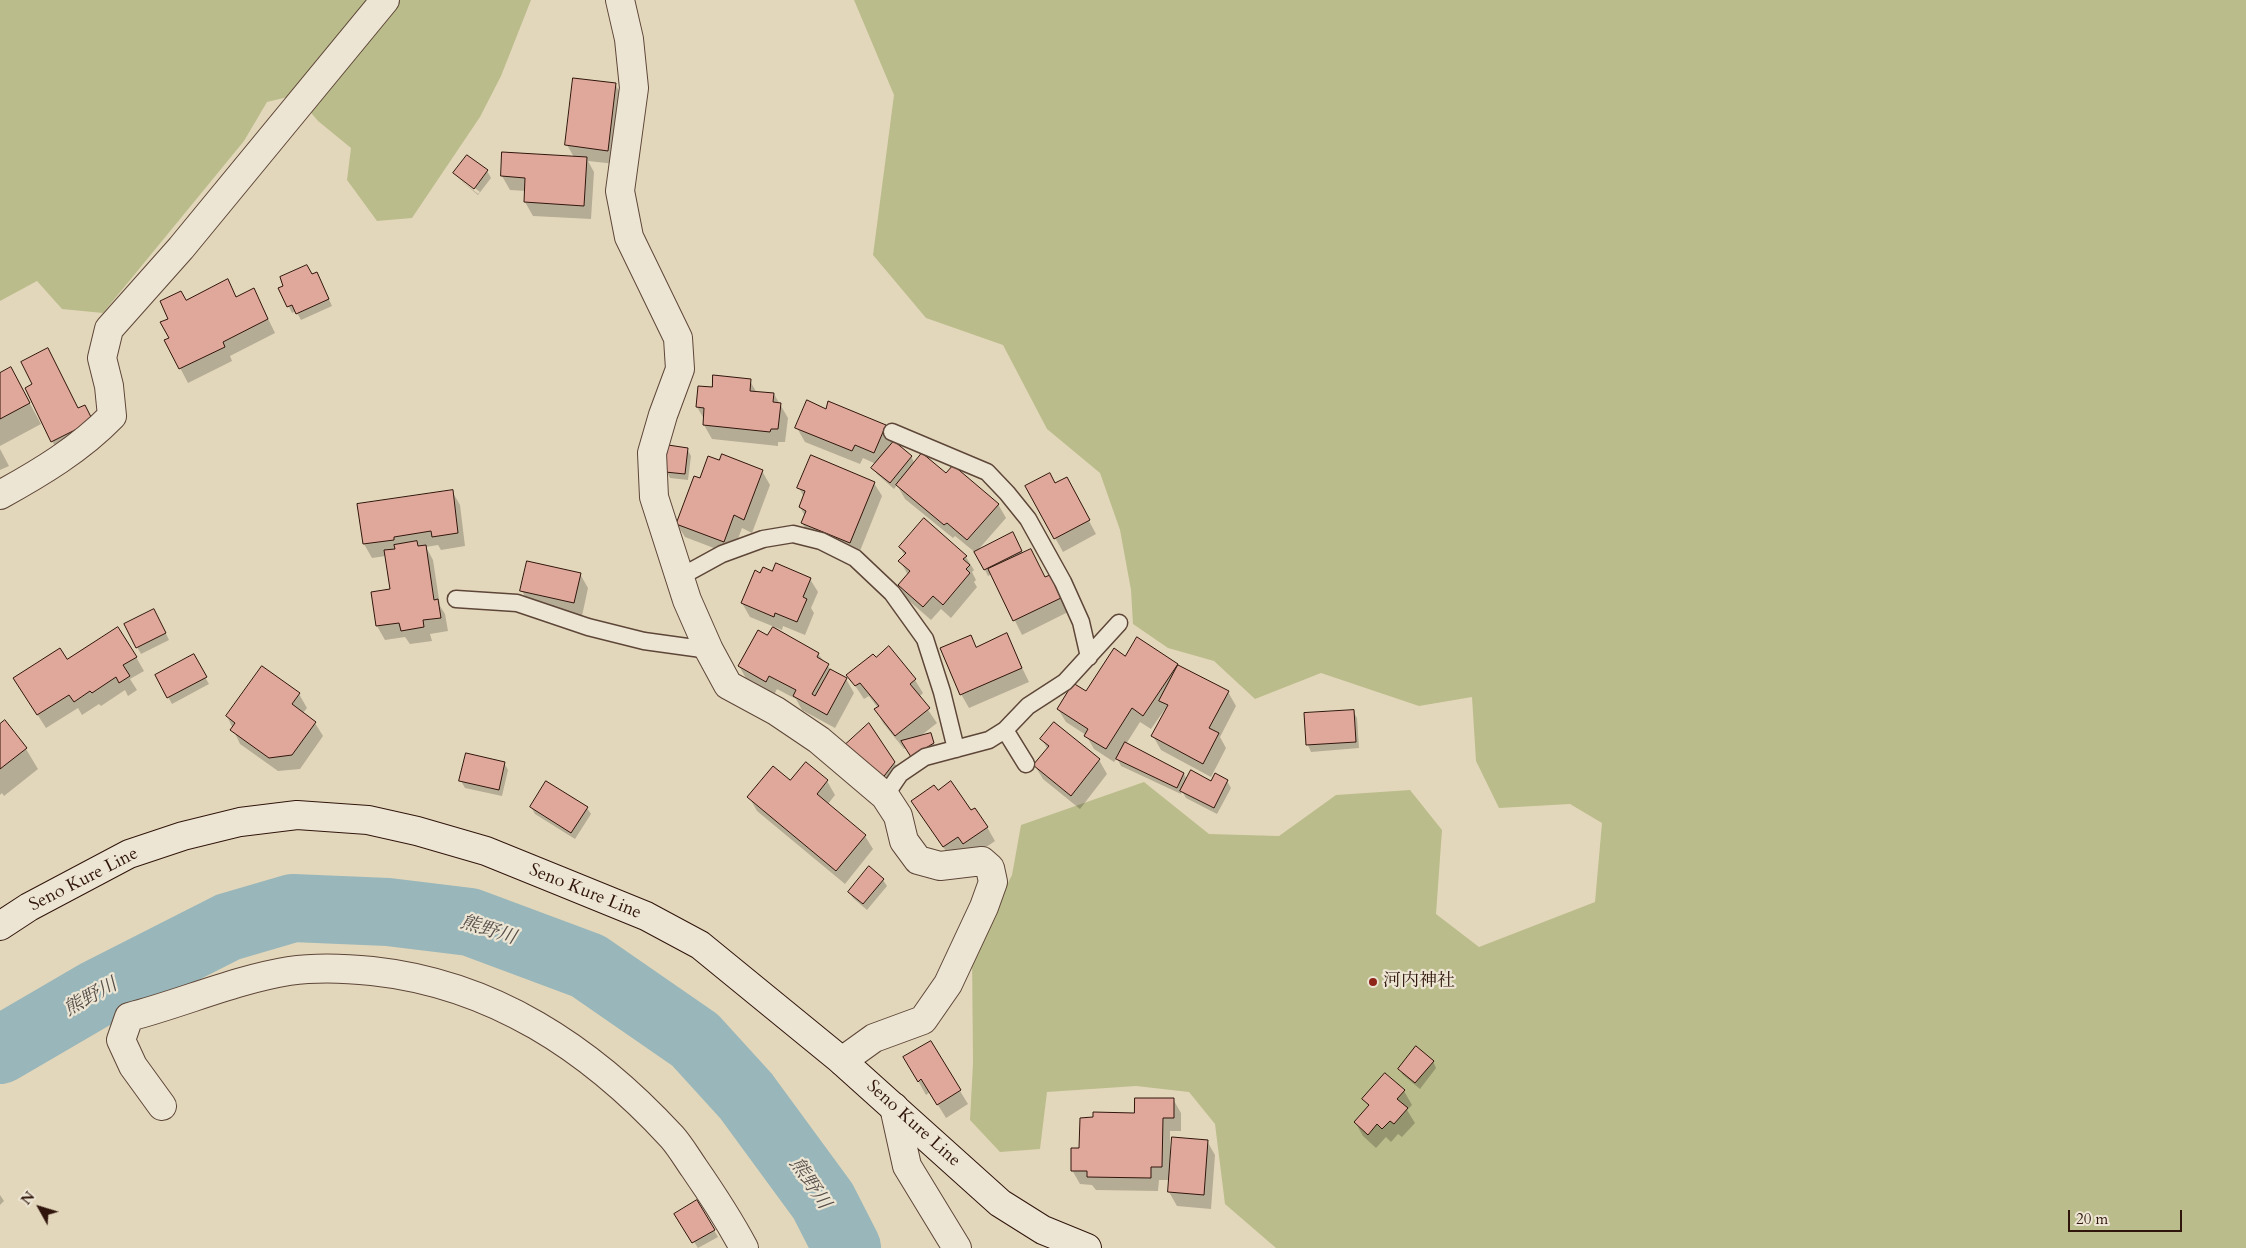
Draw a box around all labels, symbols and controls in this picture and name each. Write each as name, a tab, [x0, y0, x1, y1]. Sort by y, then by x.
street label: Seno Kure Line	[26, 843, 142, 917]
street label: Seno Kure Line	[526, 860, 644, 924]
water label: 熊野川	[457, 912, 519, 950]
place label: 河内神社	[1383, 971, 1455, 993]
water label: 熊野川	[61, 974, 121, 1022]
marker: 河内神社	[1367, 976, 1379, 988]
street label: Seno Kure Line	[861, 1076, 965, 1172]
water label: 熊野川	[784, 1154, 834, 1214]
north arrow	[15, 1183, 65, 1233]
text: N	[17, 1188, 39, 1209]
scale bar	[2071, 1200, 2185, 1232]
text: 20 m	[2076, 1209, 2108, 1229]

